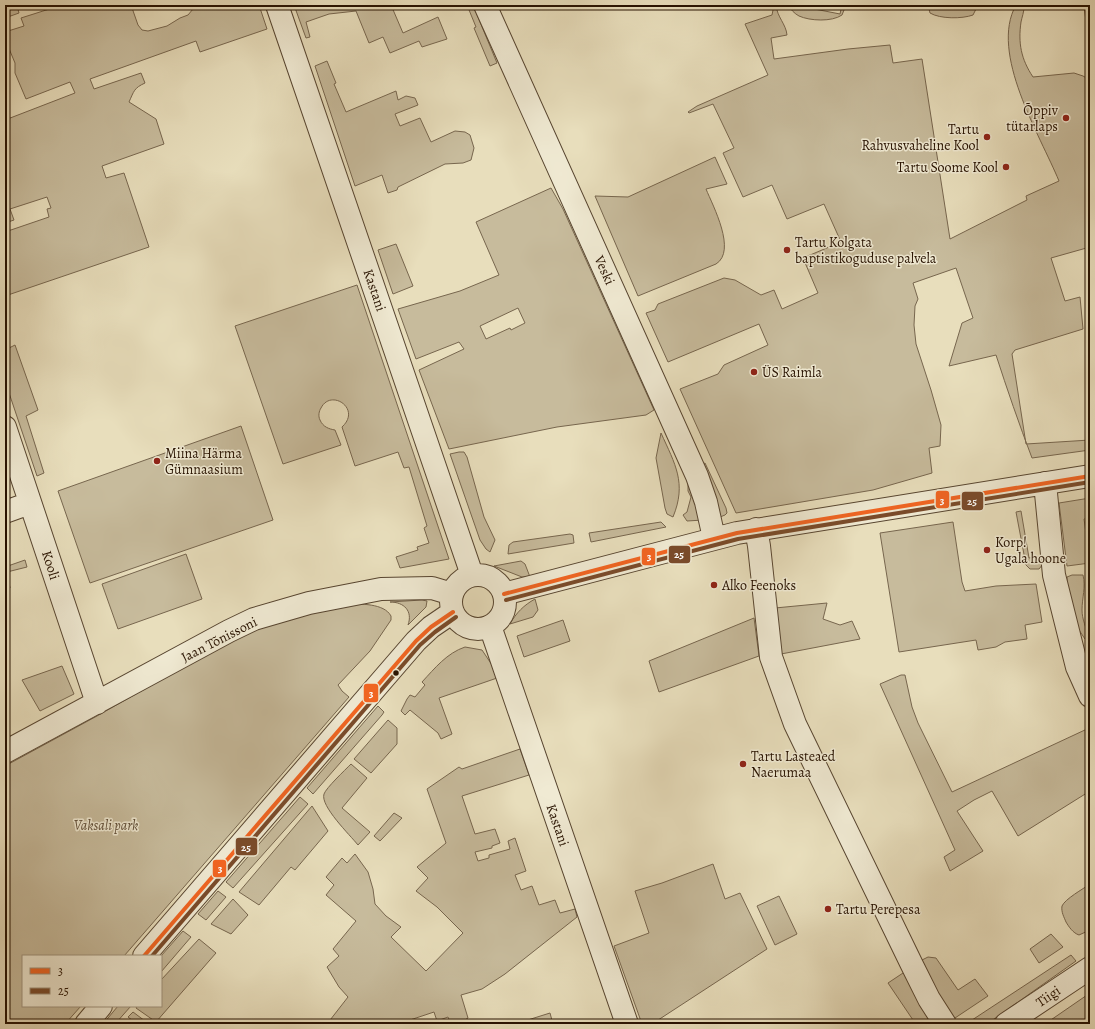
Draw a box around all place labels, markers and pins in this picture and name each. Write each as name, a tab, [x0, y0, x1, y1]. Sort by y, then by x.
place label: Õppiv tütarlaps	[1006, 101, 1059, 136]
marker: Õppiv tütarlaps	[1061, 113, 1071, 123]
place label: Tartu Rahvusvaheline Kool	[861, 120, 980, 155]
marker: Tartu Rahvusvaheline Kool	[982, 132, 992, 142]
place label: Tartu Soome Kool	[897, 158, 999, 177]
marker: Tartu Soome Kool	[1001, 162, 1011, 172]
place label: Tartu Kolgata baptistikoguduse palvela	[795, 233, 937, 268]
marker: Tartu Kolgata baptistikoguduse palvela	[782, 245, 792, 255]
place label: ÜS Raimla	[762, 363, 823, 382]
marker: ÜS Raimla	[749, 367, 759, 377]
place label: Miina Härma Gümnaasium	[165, 444, 243, 479]
marker: Miina Härma Gümnaasium	[152, 456, 162, 466]
place label: Korp! Ugala hoone	[995, 533, 1066, 568]
marker: Korp! Ugala hoone	[982, 545, 992, 555]
place label: Alko Feenoks	[721, 576, 796, 595]
marker: Alko Feenoks	[709, 580, 719, 590]
unlabelled marker	[391, 668, 401, 678]
place label: Tartu Lasteaed Naerumaa	[751, 747, 836, 782]
marker: Tartu Lasteaed Naerumaa	[738, 759, 748, 769]
place label: Tartu Perepesa	[836, 900, 921, 919]
marker: Tartu Perepesa	[823, 904, 833, 914]

